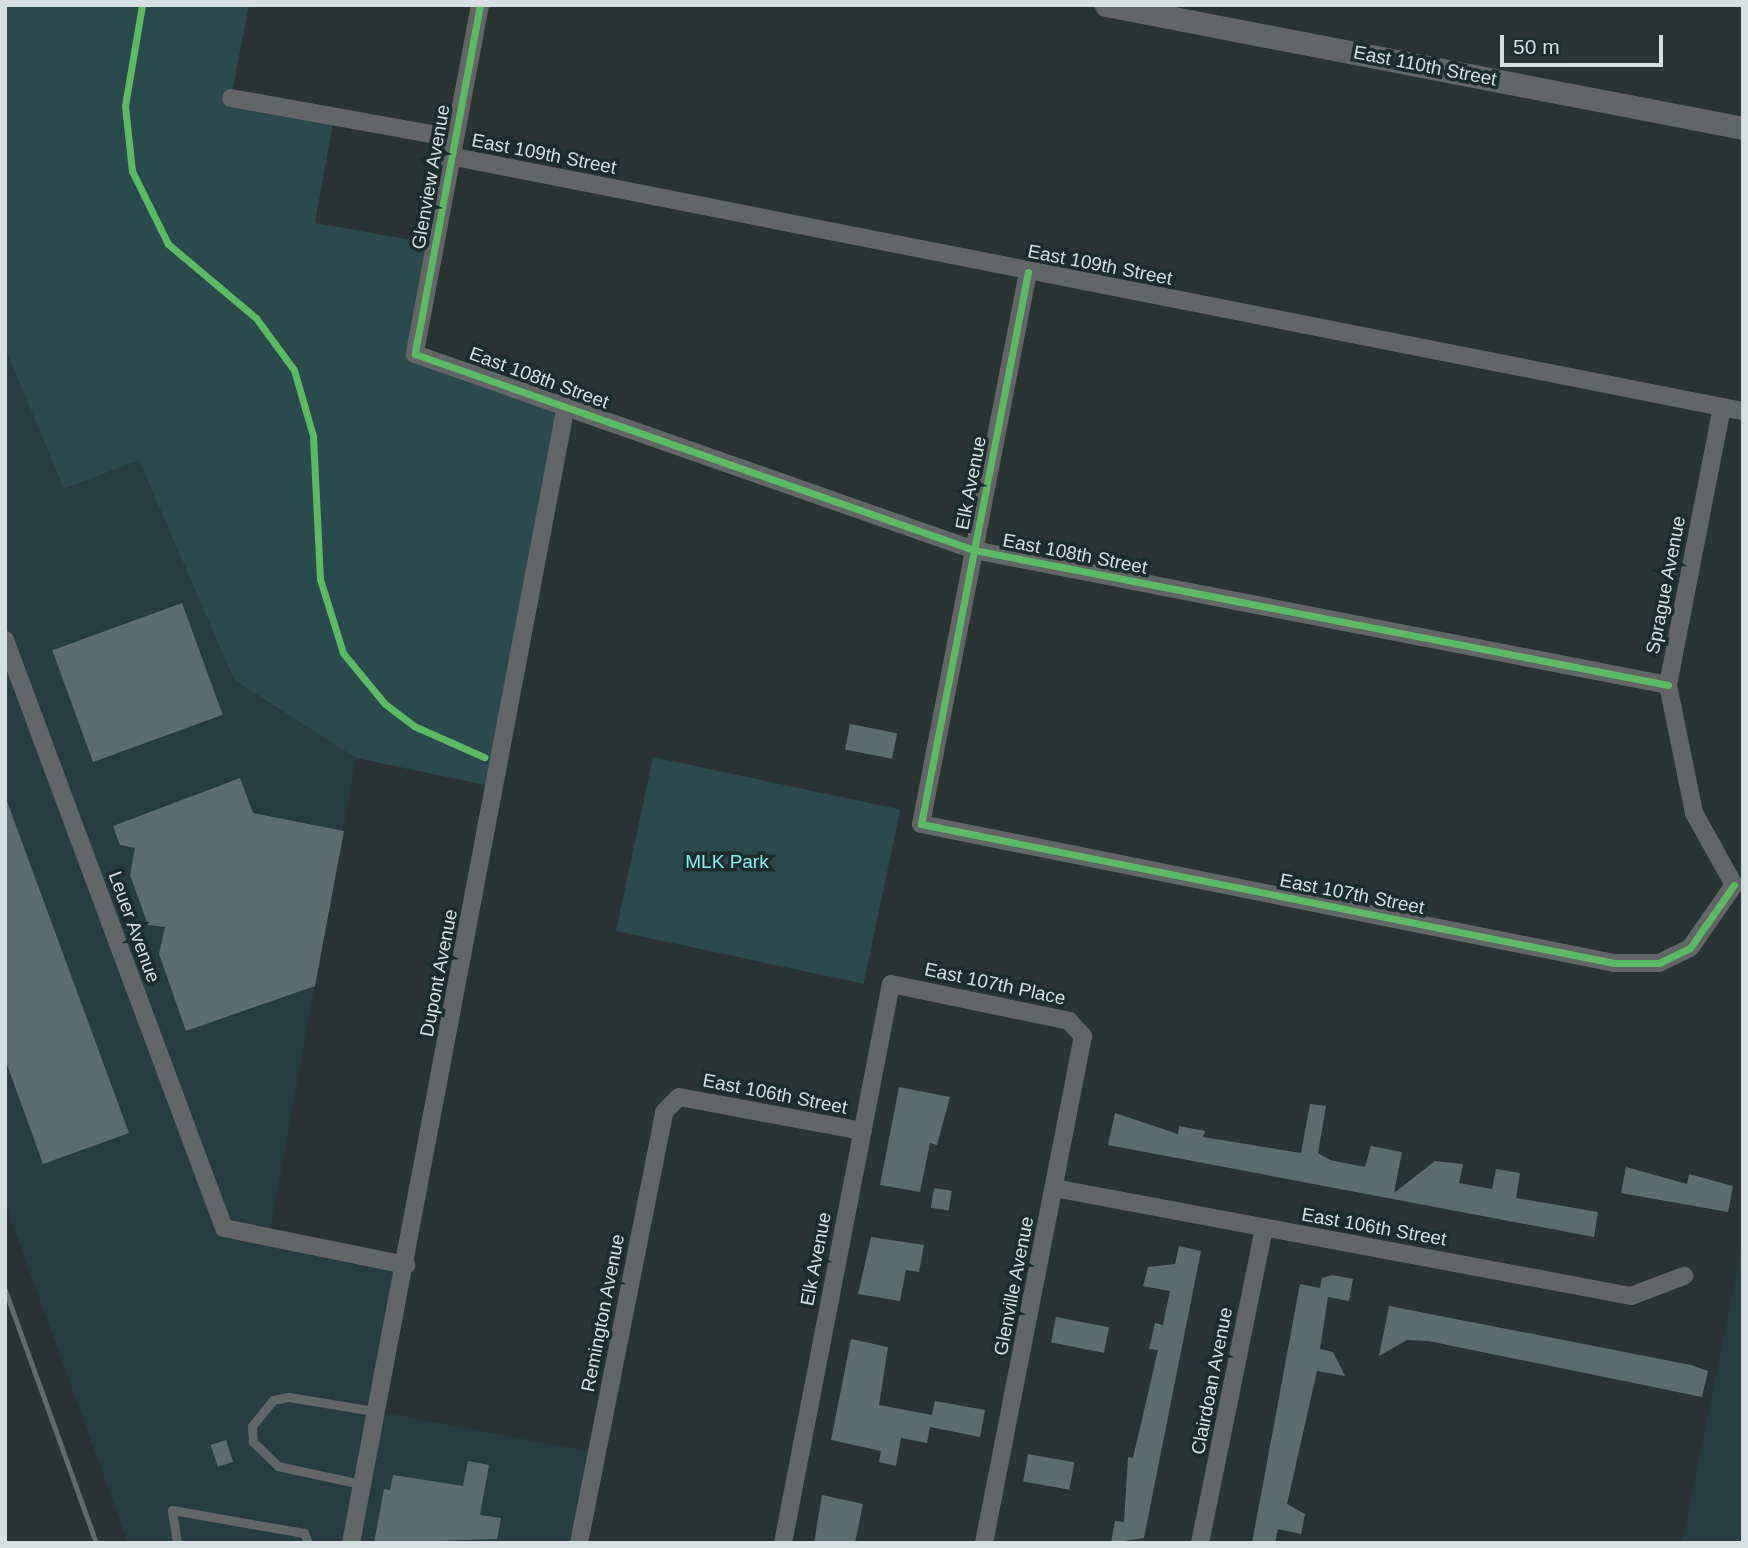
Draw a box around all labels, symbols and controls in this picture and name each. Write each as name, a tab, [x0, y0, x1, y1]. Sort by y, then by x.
scale bar	[1503, 21, 1666, 65]
text: 50 m	[1513, 35, 1560, 58]
street label: East 110th Street	[1351, 41, 1499, 91]
street label: Glenview Avenue	[407, 102, 455, 252]
street label: East 109th Street	[470, 129, 618, 179]
street label: East 109th Street	[1026, 240, 1174, 290]
street label: East 108th Street	[466, 342, 612, 414]
street label: Elk Avenue	[951, 434, 991, 532]
street label: Sprague Avenue	[1641, 514, 1691, 656]
street label: East 108th Street	[1001, 529, 1149, 579]
park label: MLK Park	[685, 851, 769, 873]
street label: Leuer Avenue	[103, 868, 165, 986]
street label: East 107th Street	[1278, 869, 1426, 919]
street label: Dupont Avenue	[415, 907, 463, 1039]
street label: East 107th Place	[922, 958, 1068, 1010]
street label: East 106th Street	[701, 1069, 849, 1119]
street label: East 106th Street	[1300, 1203, 1448, 1251]
street label: Elk Avenue	[796, 1210, 836, 1308]
street label: Glenville Avenue	[989, 1214, 1039, 1358]
street label: Remington Avenue	[576, 1232, 630, 1394]
street label: Clairdoan Avenue	[1186, 1305, 1238, 1457]

